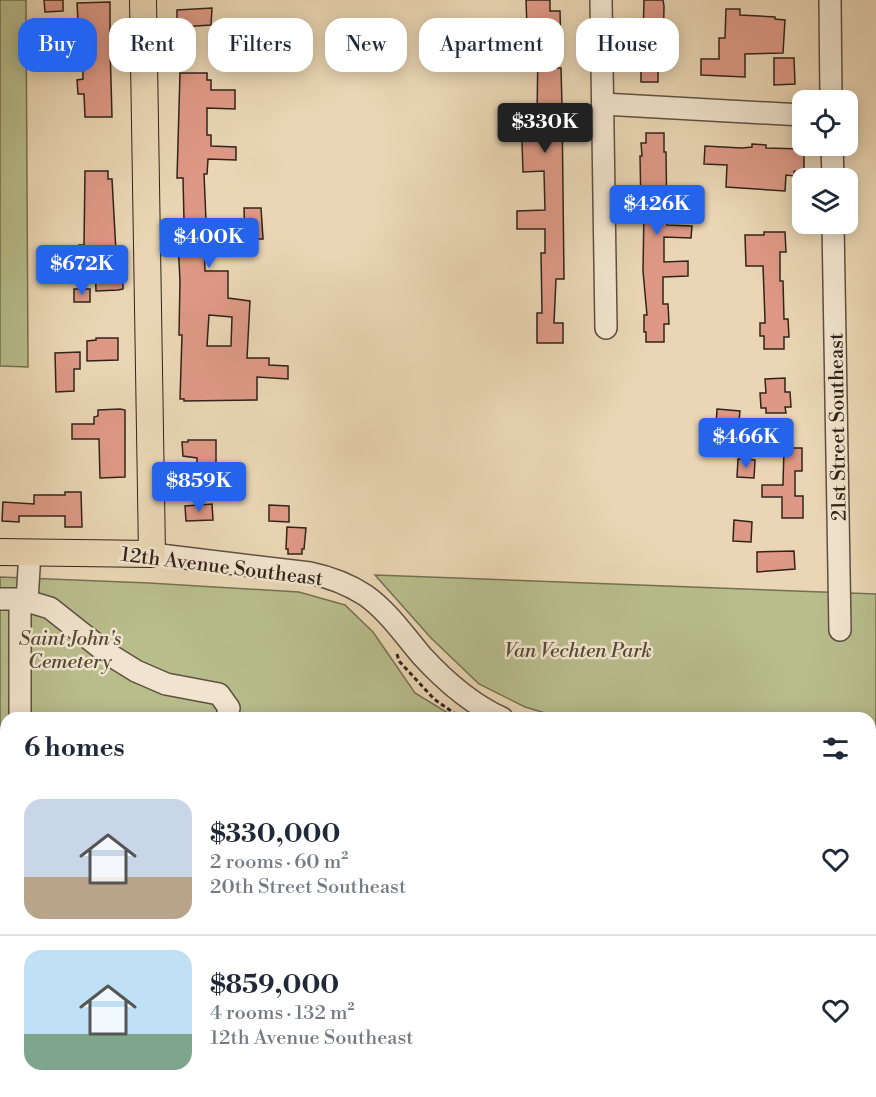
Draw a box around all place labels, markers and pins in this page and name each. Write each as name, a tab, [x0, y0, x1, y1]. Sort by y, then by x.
pin: $330K	[503, 103, 587, 154]
pin: $426K	[615, 185, 699, 236]
pin: $400K	[167, 218, 251, 269]
pin: $672K	[40, 245, 124, 296]
pin: $466K	[704, 418, 788, 469]
pin: $859K	[157, 462, 241, 513]

